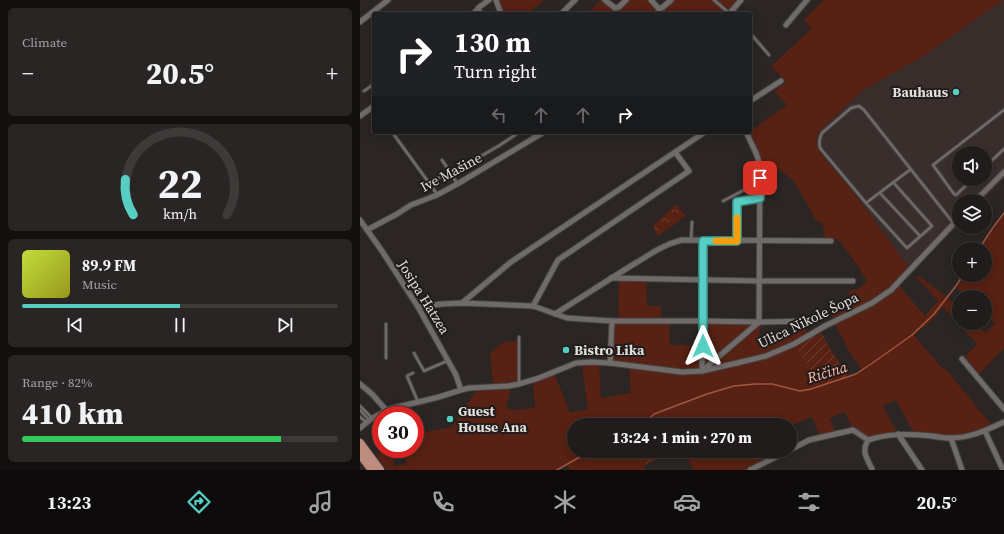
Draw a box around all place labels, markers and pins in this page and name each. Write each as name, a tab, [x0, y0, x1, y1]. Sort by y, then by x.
place label: Bauhaus	[892, 82, 949, 102]
marker: Bauhaus	[951, 87, 961, 97]
pin	[743, 161, 777, 195]
place label: Bistro Lika	[574, 340, 645, 360]
marker: Bistro Lika	[561, 345, 571, 355]
place label: Guest House Ana	[458, 401, 527, 437]
marker: Guest House Ana	[445, 414, 455, 424]

